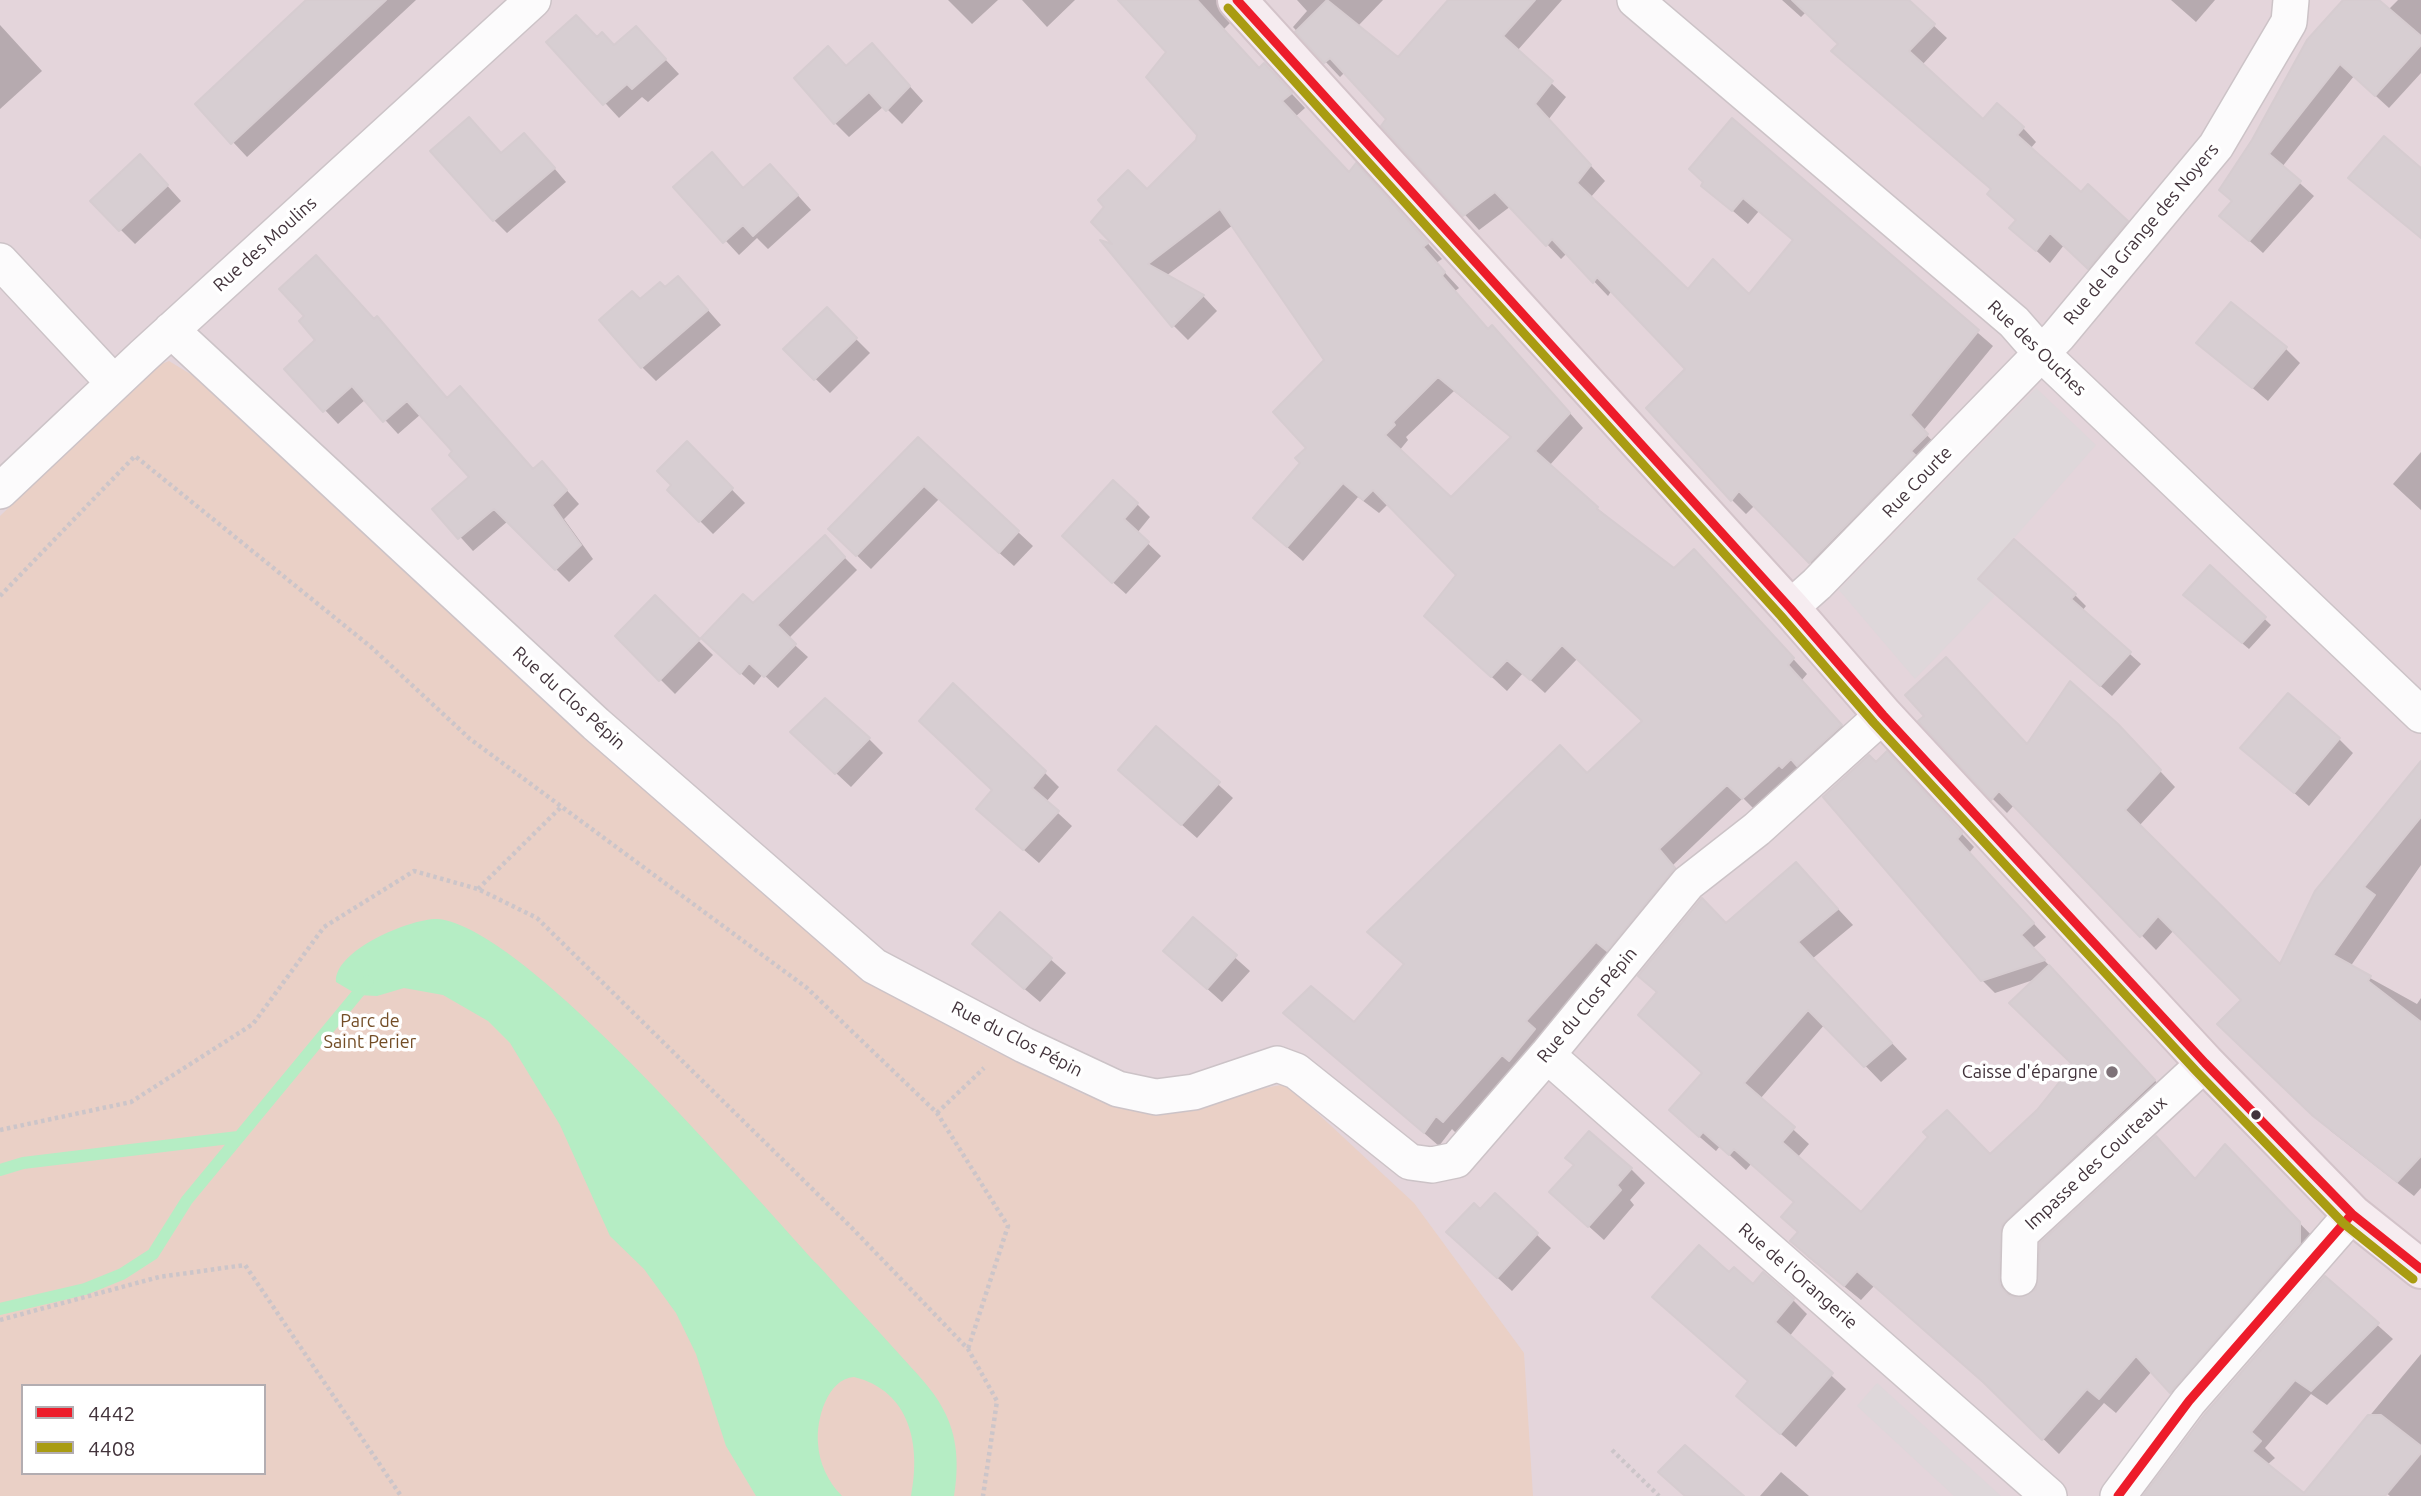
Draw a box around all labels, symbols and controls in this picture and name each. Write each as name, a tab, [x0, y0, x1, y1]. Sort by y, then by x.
street label: Rue de la Grange des Noyers	[2059, 139, 2223, 329]
street label: Rue des Moulins	[209, 192, 321, 296]
street label: Rue des Ouches	[1983, 296, 2091, 400]
street label: Rue Courte	[1878, 442, 1956, 522]
street label: Rue du Clos Pépin	[508, 642, 630, 754]
street label: Rue du Clos Pépin	[1532, 943, 1642, 1067]
street label: Rue du Clos Pépin	[948, 997, 1086, 1081]
park label: Parc de Saint Perier	[324, 1010, 416, 1052]
place label: Caisse d'épargne	[1962, 1061, 2098, 1083]
marker: Caisse d'épargne	[2104, 1064, 2120, 1080]
street label: Impasse des Courteaux	[2021, 1092, 2171, 1234]
unlabelled marker	[2249, 1108, 2263, 1122]
street label: Rue de l'Orangerie	[1734, 1218, 1862, 1334]
legend	[21, 1384, 266, 1475]
text: 4442	[88, 1401, 135, 1425]
text: 4408	[88, 1436, 135, 1460]

